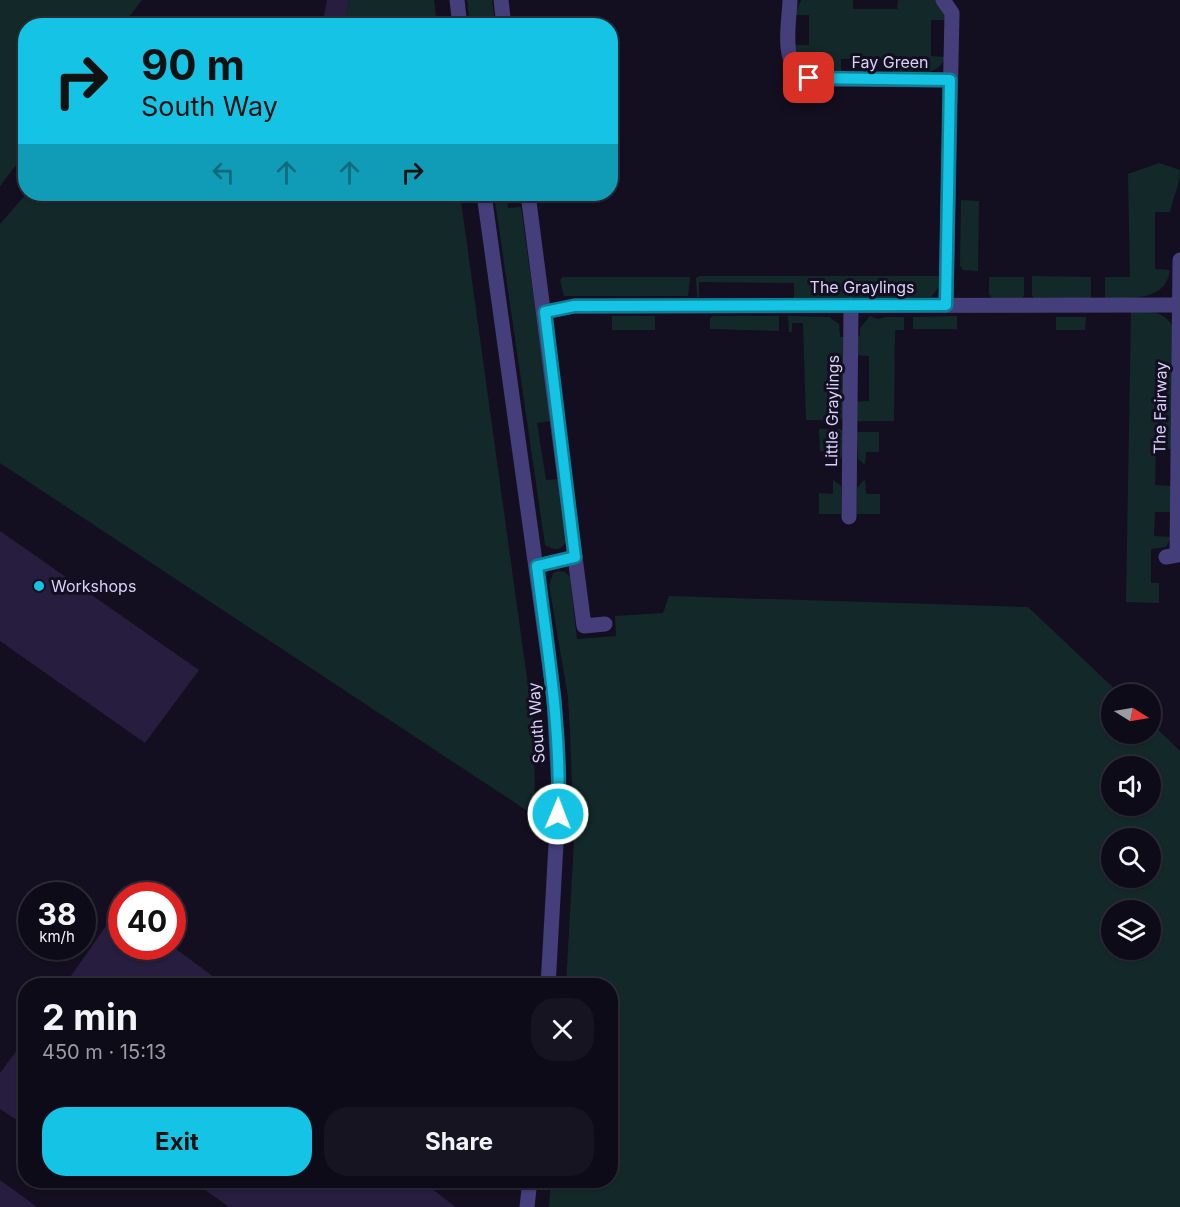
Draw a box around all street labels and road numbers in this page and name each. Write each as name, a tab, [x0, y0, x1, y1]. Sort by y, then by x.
street label: Fay Green	[851, 52, 929, 72]
street label: The Graylings	[810, 277, 914, 297]
street label: Little Graylings	[821, 355, 843, 467]
street label: The Fairway	[1149, 362, 1171, 454]
street label: South Way	[523, 682, 549, 764]

